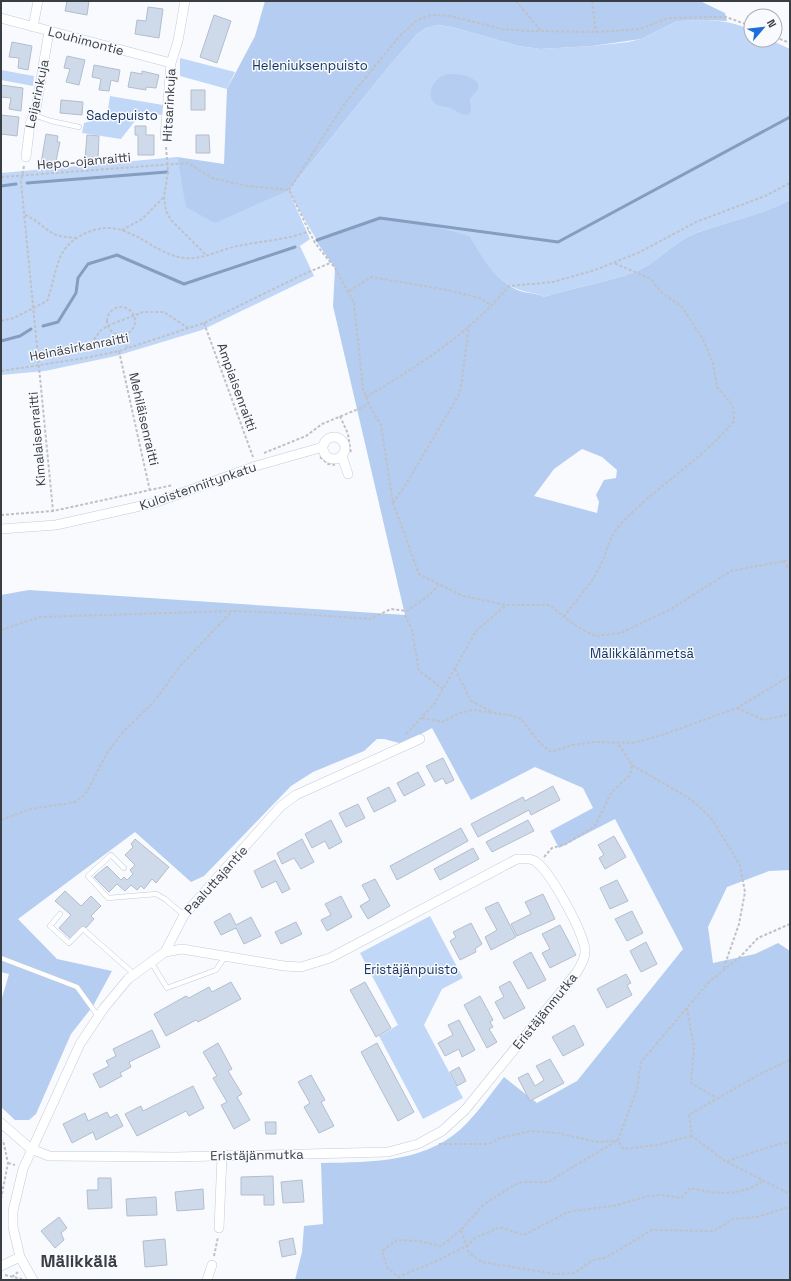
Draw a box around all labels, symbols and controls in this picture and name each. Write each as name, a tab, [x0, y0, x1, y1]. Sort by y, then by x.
north arrow	[743, 8, 783, 48]
text: N	[764, 17, 780, 30]
street label: Louhimontie	[46, 23, 126, 59]
street label: Leijarinkuja	[21, 57, 53, 130]
park label: Heleniuksenpuisto	[252, 57, 368, 74]
street label: Hitsarinkuja	[159, 67, 179, 142]
park label: Sadepuisto	[86, 107, 158, 124]
street label: Hepo-ojanraitti	[36, 148, 132, 174]
street label: Heinäsirkanraitti	[28, 329, 130, 365]
street label: Ampiaisenraitti	[213, 340, 261, 434]
street label: Mehiläisenraitti	[125, 371, 163, 467]
street label: Kimalaisenraitti	[24, 391, 50, 487]
street label: Kuloistenniitynkatu	[137, 458, 259, 514]
park label: Mälikkälänmetsä	[590, 645, 694, 662]
street label: Paaluttajantie	[181, 842, 251, 918]
park label: Eristäjänpuisto	[364, 961, 458, 978]
street label: Eristäjänmutka	[509, 969, 581, 1053]
street label: Eristäjänmutka	[210, 1146, 304, 1164]
district label: Mälikkälä	[40, 1250, 118, 1272]

